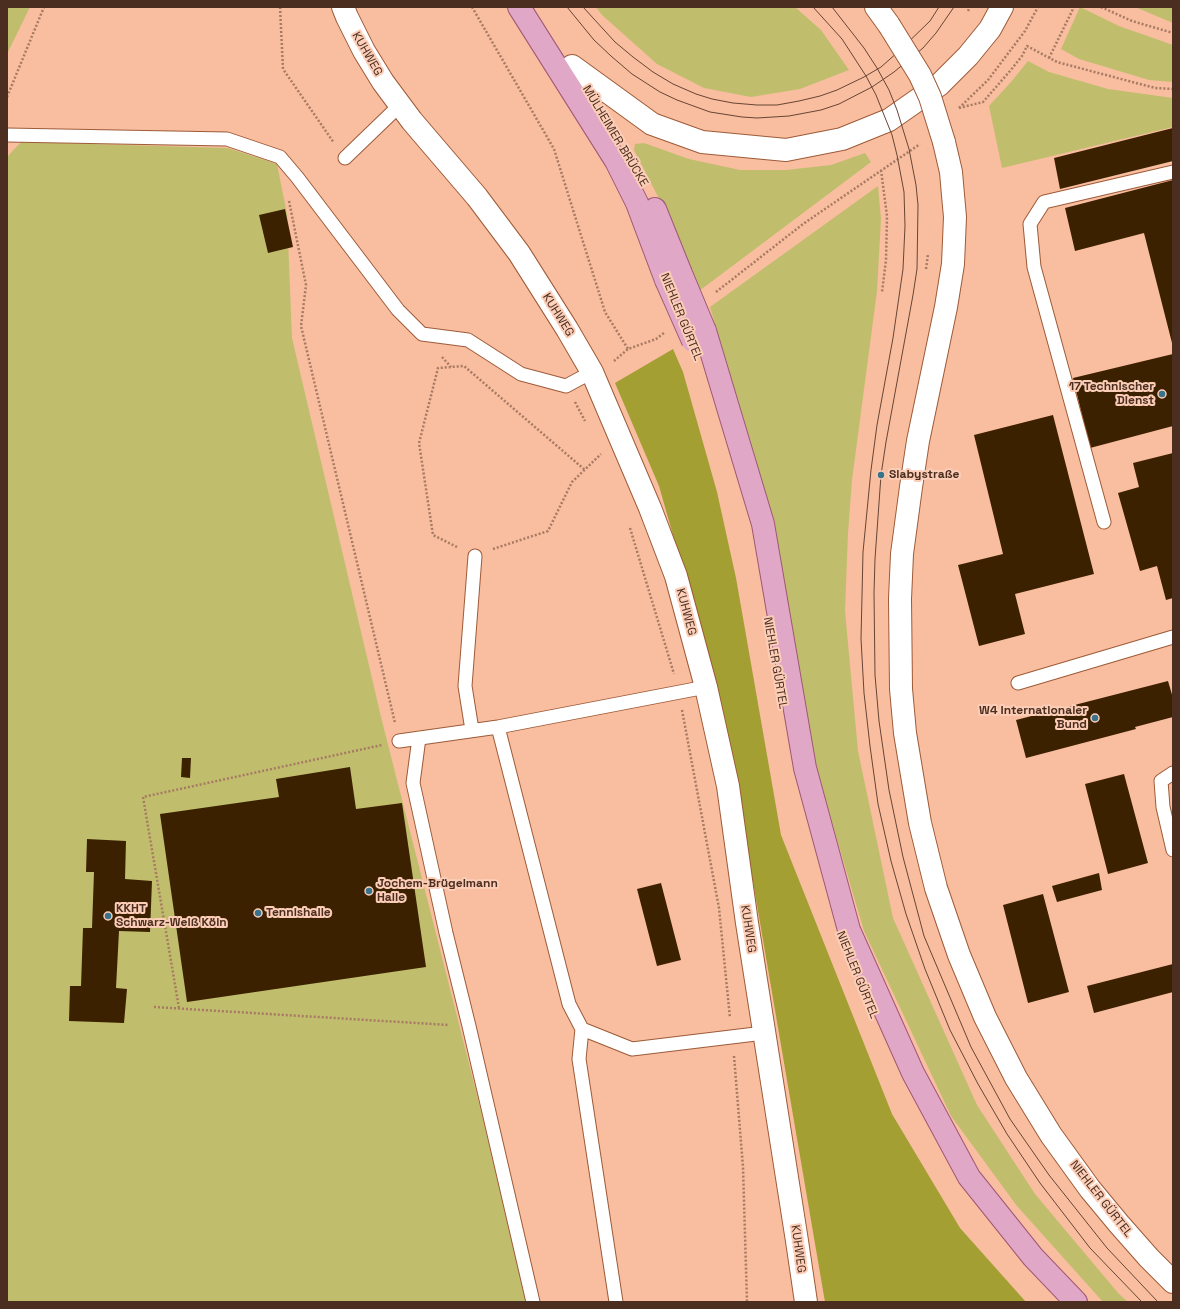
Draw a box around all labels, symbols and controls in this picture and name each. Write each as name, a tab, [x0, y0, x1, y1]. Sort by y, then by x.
street label: KUHWEG	[349, 29, 385, 79]
street label: MÜLHEIMER BRÜCKE	[579, 83, 651, 189]
street label: NIEHLER GÜRTEL	[657, 271, 705, 363]
street label: KUHWEG	[539, 291, 577, 339]
place label: 17 Technischer Dienst	[1069, 380, 1154, 408]
marker: 17 Technischer Dienst	[1157, 389, 1167, 399]
place label: Slabystraße	[889, 468, 959, 482]
marker: Slabystraße	[876, 470, 886, 480]
street label: KUHWEG	[673, 587, 699, 637]
street label: NIEHLER GÜRTEL	[760, 616, 790, 710]
place label: W4 Internationaler Bund	[979, 704, 1087, 732]
marker: W4 Internationaler Bund	[1090, 713, 1100, 723]
place label: Jochem-Brügelmann Halle	[377, 877, 498, 905]
marker: Jochem-Brügelmann Halle	[364, 886, 374, 896]
place label: KKHT Schwarz-Weiß Köln	[116, 902, 227, 930]
street label: KUHWEG	[737, 904, 759, 954]
place label: Tennishalle	[266, 906, 331, 920]
marker: Tennishalle	[253, 908, 263, 918]
marker: KKHT Schwarz-Weiß Köln	[103, 911, 113, 921]
street label: NIEHLER GÜRTEL	[833, 929, 881, 1021]
street label: NIEHLER GÜRTEL	[1067, 1158, 1135, 1240]
street label: KUHWEG	[788, 1224, 808, 1274]

